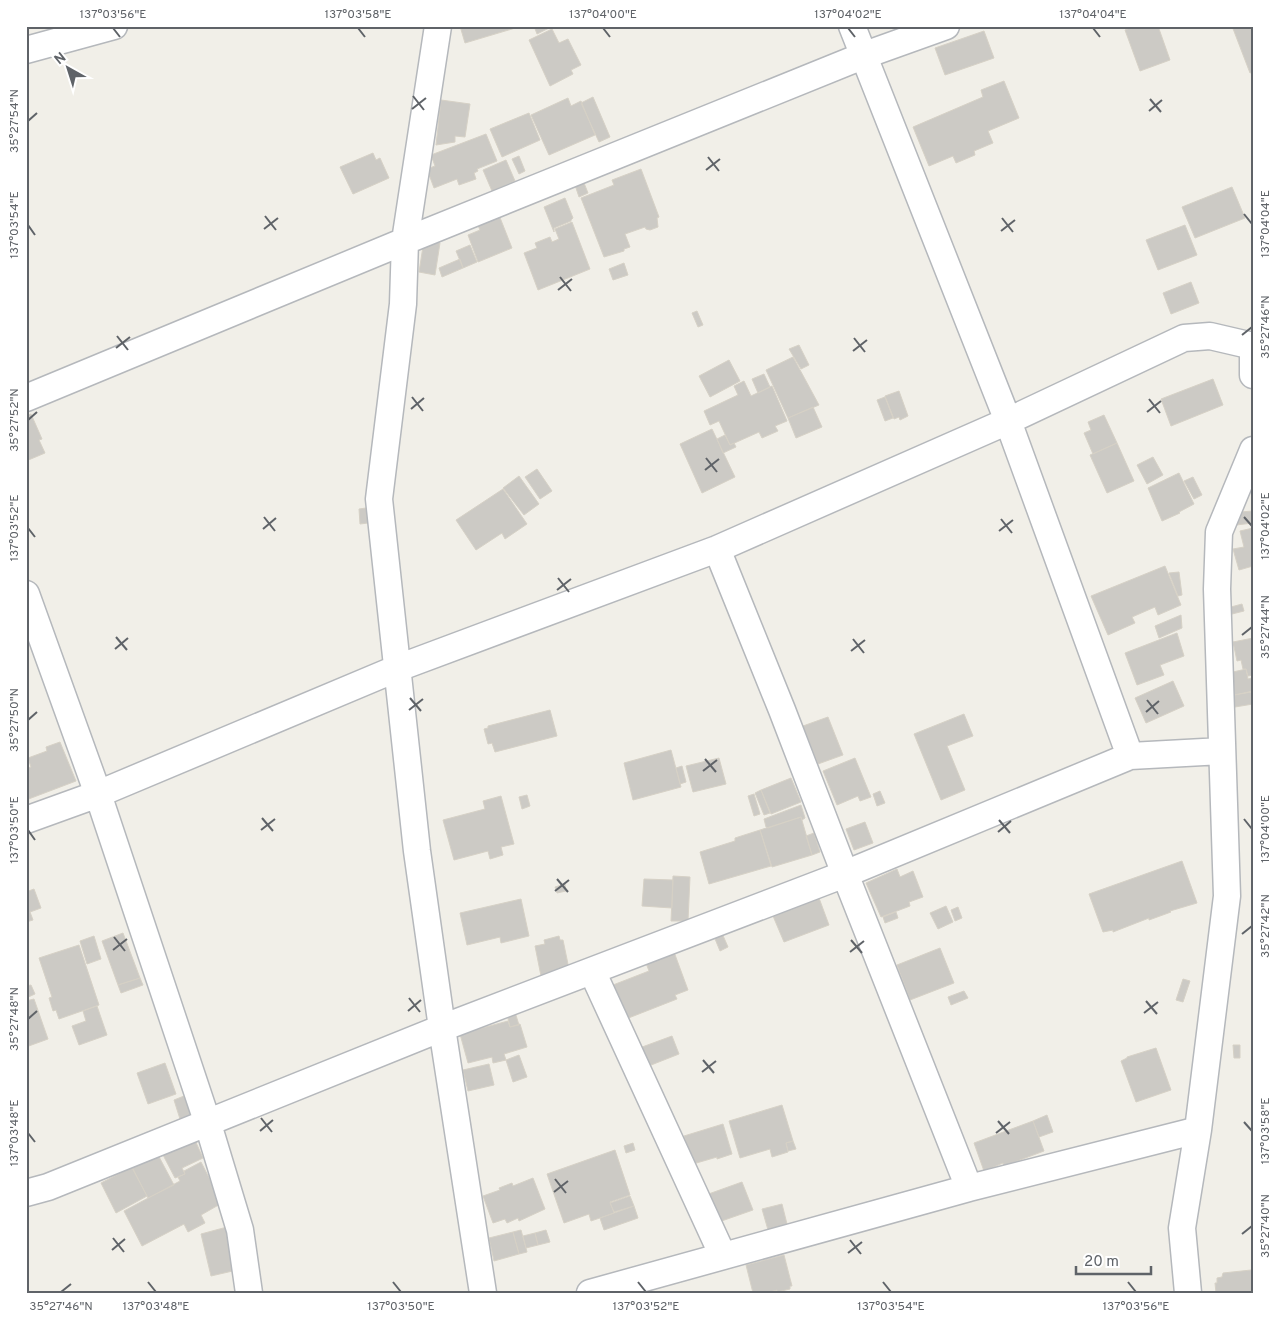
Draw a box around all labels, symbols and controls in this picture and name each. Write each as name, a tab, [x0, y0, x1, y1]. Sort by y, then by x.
text: 137°03'56"E	[80, 7, 146, 23]
text: 137°03'58"E	[324, 7, 392, 23]
text: 137°04'00"E	[569, 7, 637, 23]
text: 137°04'02"E	[814, 7, 882, 23]
text: 137°04'04"E	[1059, 7, 1127, 23]
north arrow	[42, 42, 92, 92]
text: N	[52, 49, 70, 69]
text: 35°27'54"N	[7, 89, 23, 153]
text: 137°04'04"E	[1258, 190, 1274, 258]
text: 137°03'54"E	[7, 191, 23, 259]
text: 35°27'46"N	[1258, 295, 1274, 359]
text: 35°27'52"N	[7, 388, 23, 452]
text: 137°04'02"E	[1258, 492, 1274, 560]
text: 137°03'52"E	[7, 494, 23, 562]
text: 35°27'44"N	[1258, 595, 1274, 659]
text: 35°27'50"N	[7, 688, 23, 752]
text: 137°04'00"E	[1258, 795, 1274, 863]
text: 137°03'50"E	[7, 796, 23, 864]
text: 35°27'42"N	[1258, 894, 1274, 958]
text: 35°27'48"N	[7, 987, 23, 1051]
text: 137°03'58"E	[1258, 1097, 1274, 1165]
text: 137°03'48"E	[7, 1099, 23, 1167]
text: 35°27'40"N	[1258, 1194, 1274, 1258]
scale bar	[1076, 1244, 1152, 1276]
text: 20 m	[1084, 1253, 1119, 1272]
text: 35°27'46"N	[29, 1299, 93, 1315]
text: 137°03'48"E	[122, 1299, 190, 1315]
text: 137°03'50"E	[367, 1299, 435, 1315]
text: 137°03'52"E	[612, 1299, 680, 1315]
text: 137°03'54"E	[857, 1299, 925, 1315]
text: 137°03'56"E	[1103, 1299, 1169, 1315]

